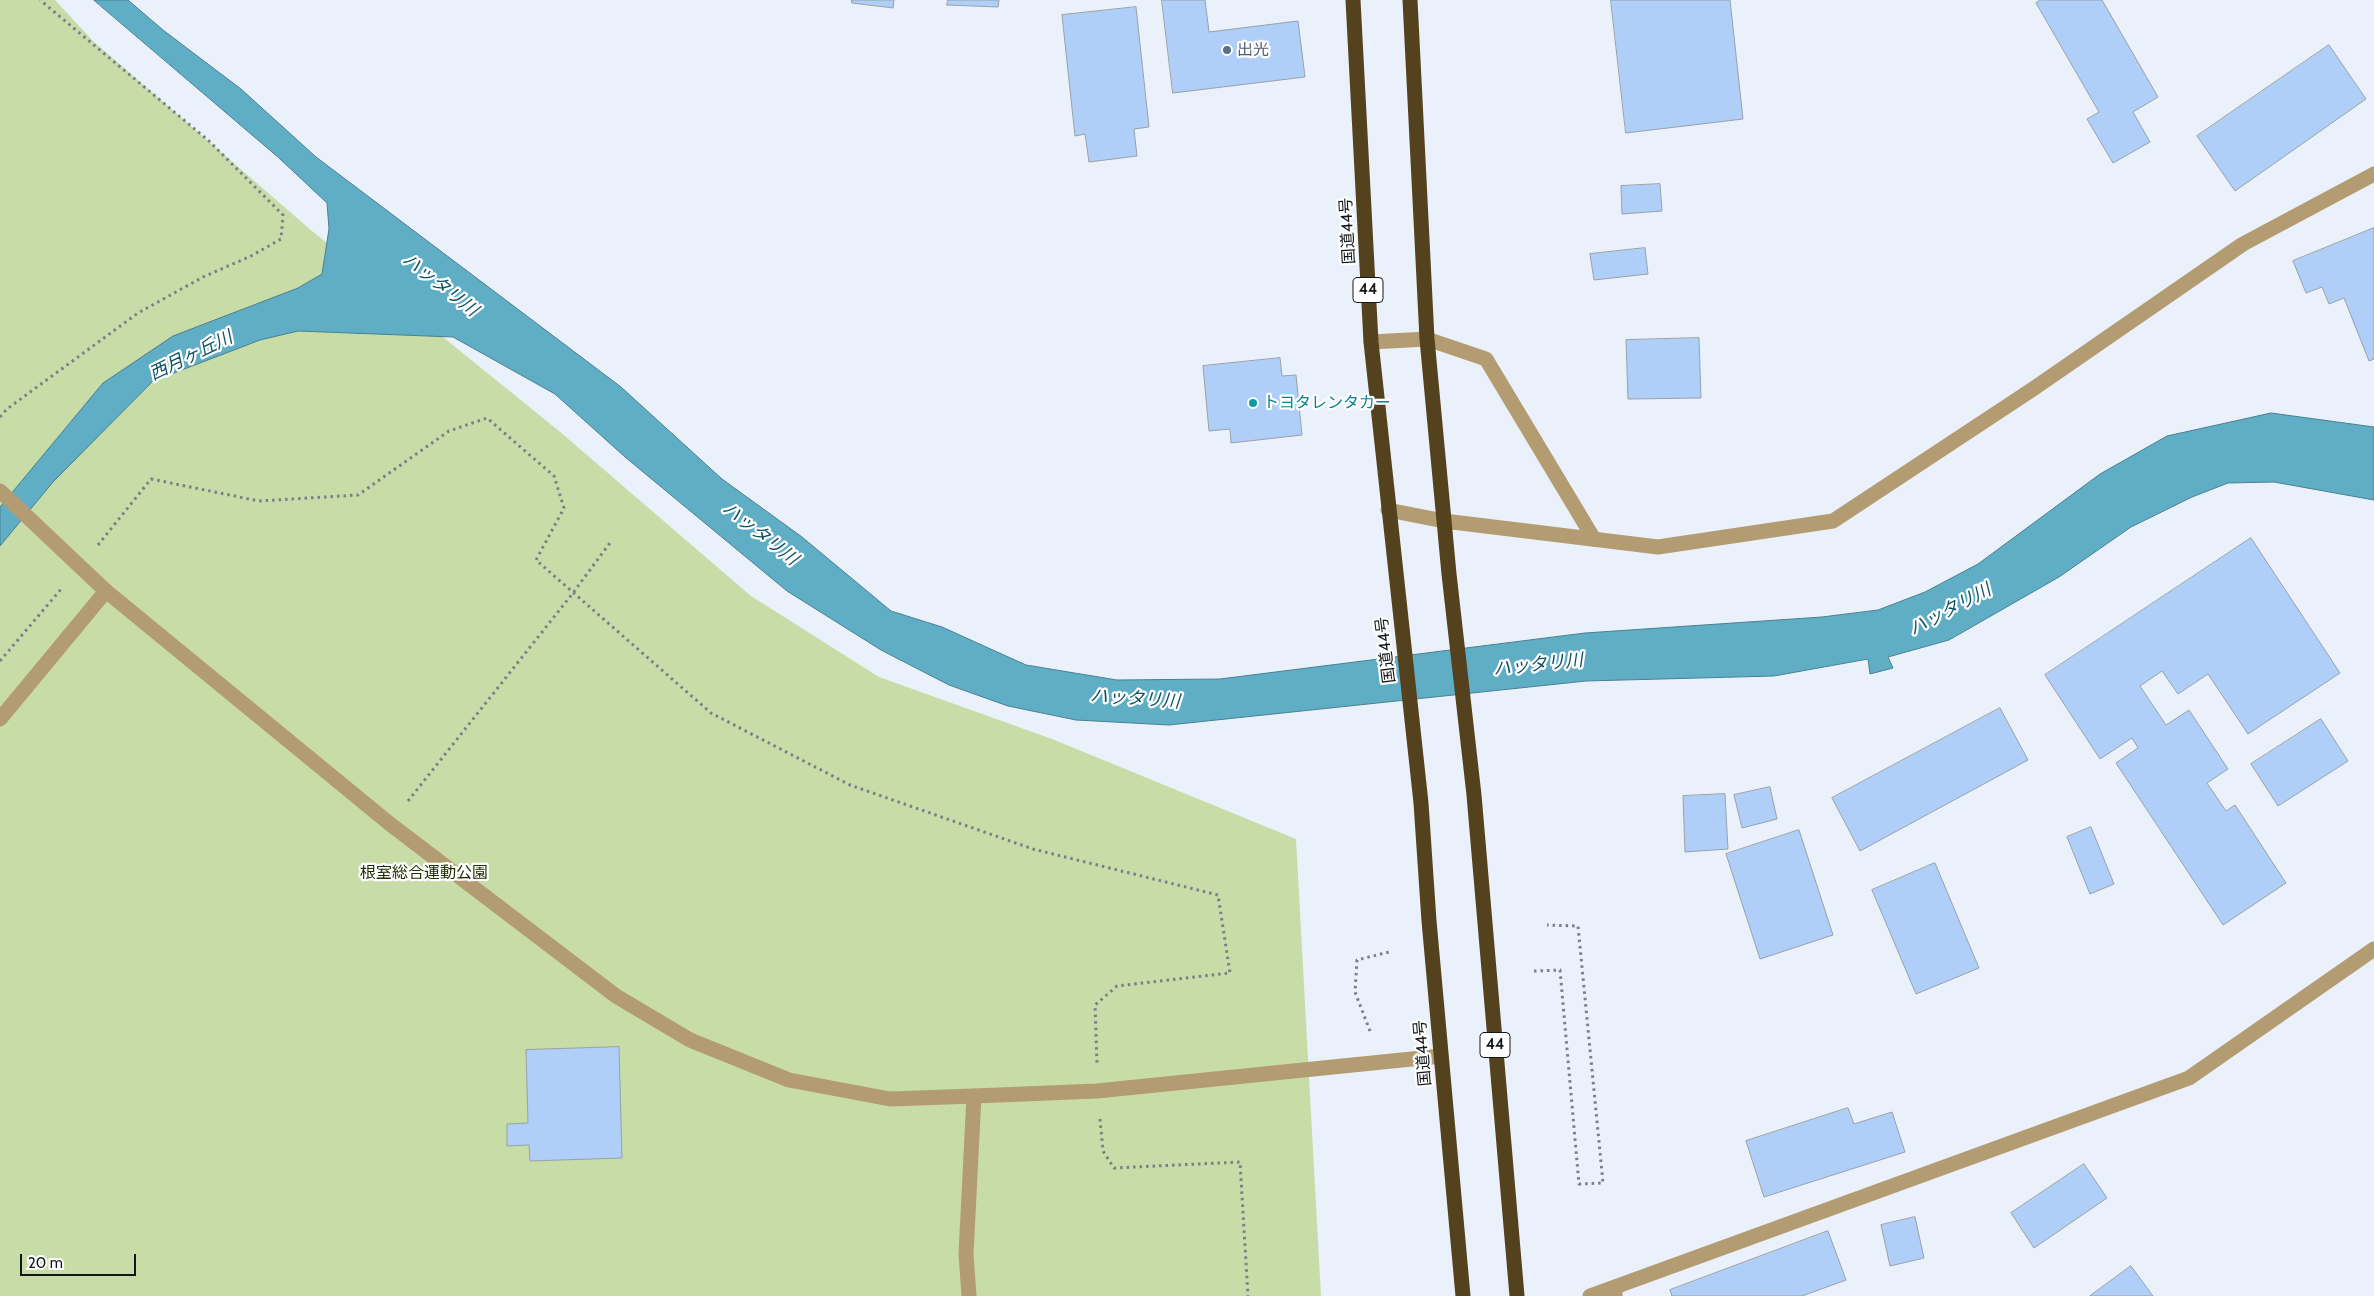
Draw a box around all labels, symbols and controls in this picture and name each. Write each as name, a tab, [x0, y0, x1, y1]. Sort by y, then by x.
place label: 出光	[1237, 40, 1269, 60]
marker: 出光	[1221, 44, 1233, 56]
street label: 国道44号	[1337, 197, 1359, 265]
water label: ハッタリ川	[398, 249, 482, 321]
road number: 44	[1353, 278, 1383, 302]
water label: 西月ヶ丘川	[146, 327, 236, 385]
place label: トヨタレンタカー	[1263, 393, 1391, 413]
marker: トヨタレンタカー	[1247, 397, 1259, 409]
water label: ハッタリ川	[718, 498, 802, 570]
water label: ハッタリ川	[1905, 579, 1995, 641]
street label: 国道44号	[1372, 616, 1400, 684]
water label: ハッタリ川	[1492, 650, 1584, 680]
water label: ハッタリ川	[1089, 685, 1181, 713]
park label: 根室総合運動公園	[360, 863, 488, 883]
street label: 国道44号	[1411, 1019, 1435, 1087]
road number: 44	[1480, 1032, 1510, 1058]
scale bar	[22, 1244, 139, 1276]
text: 20 m	[28, 1254, 63, 1272]

